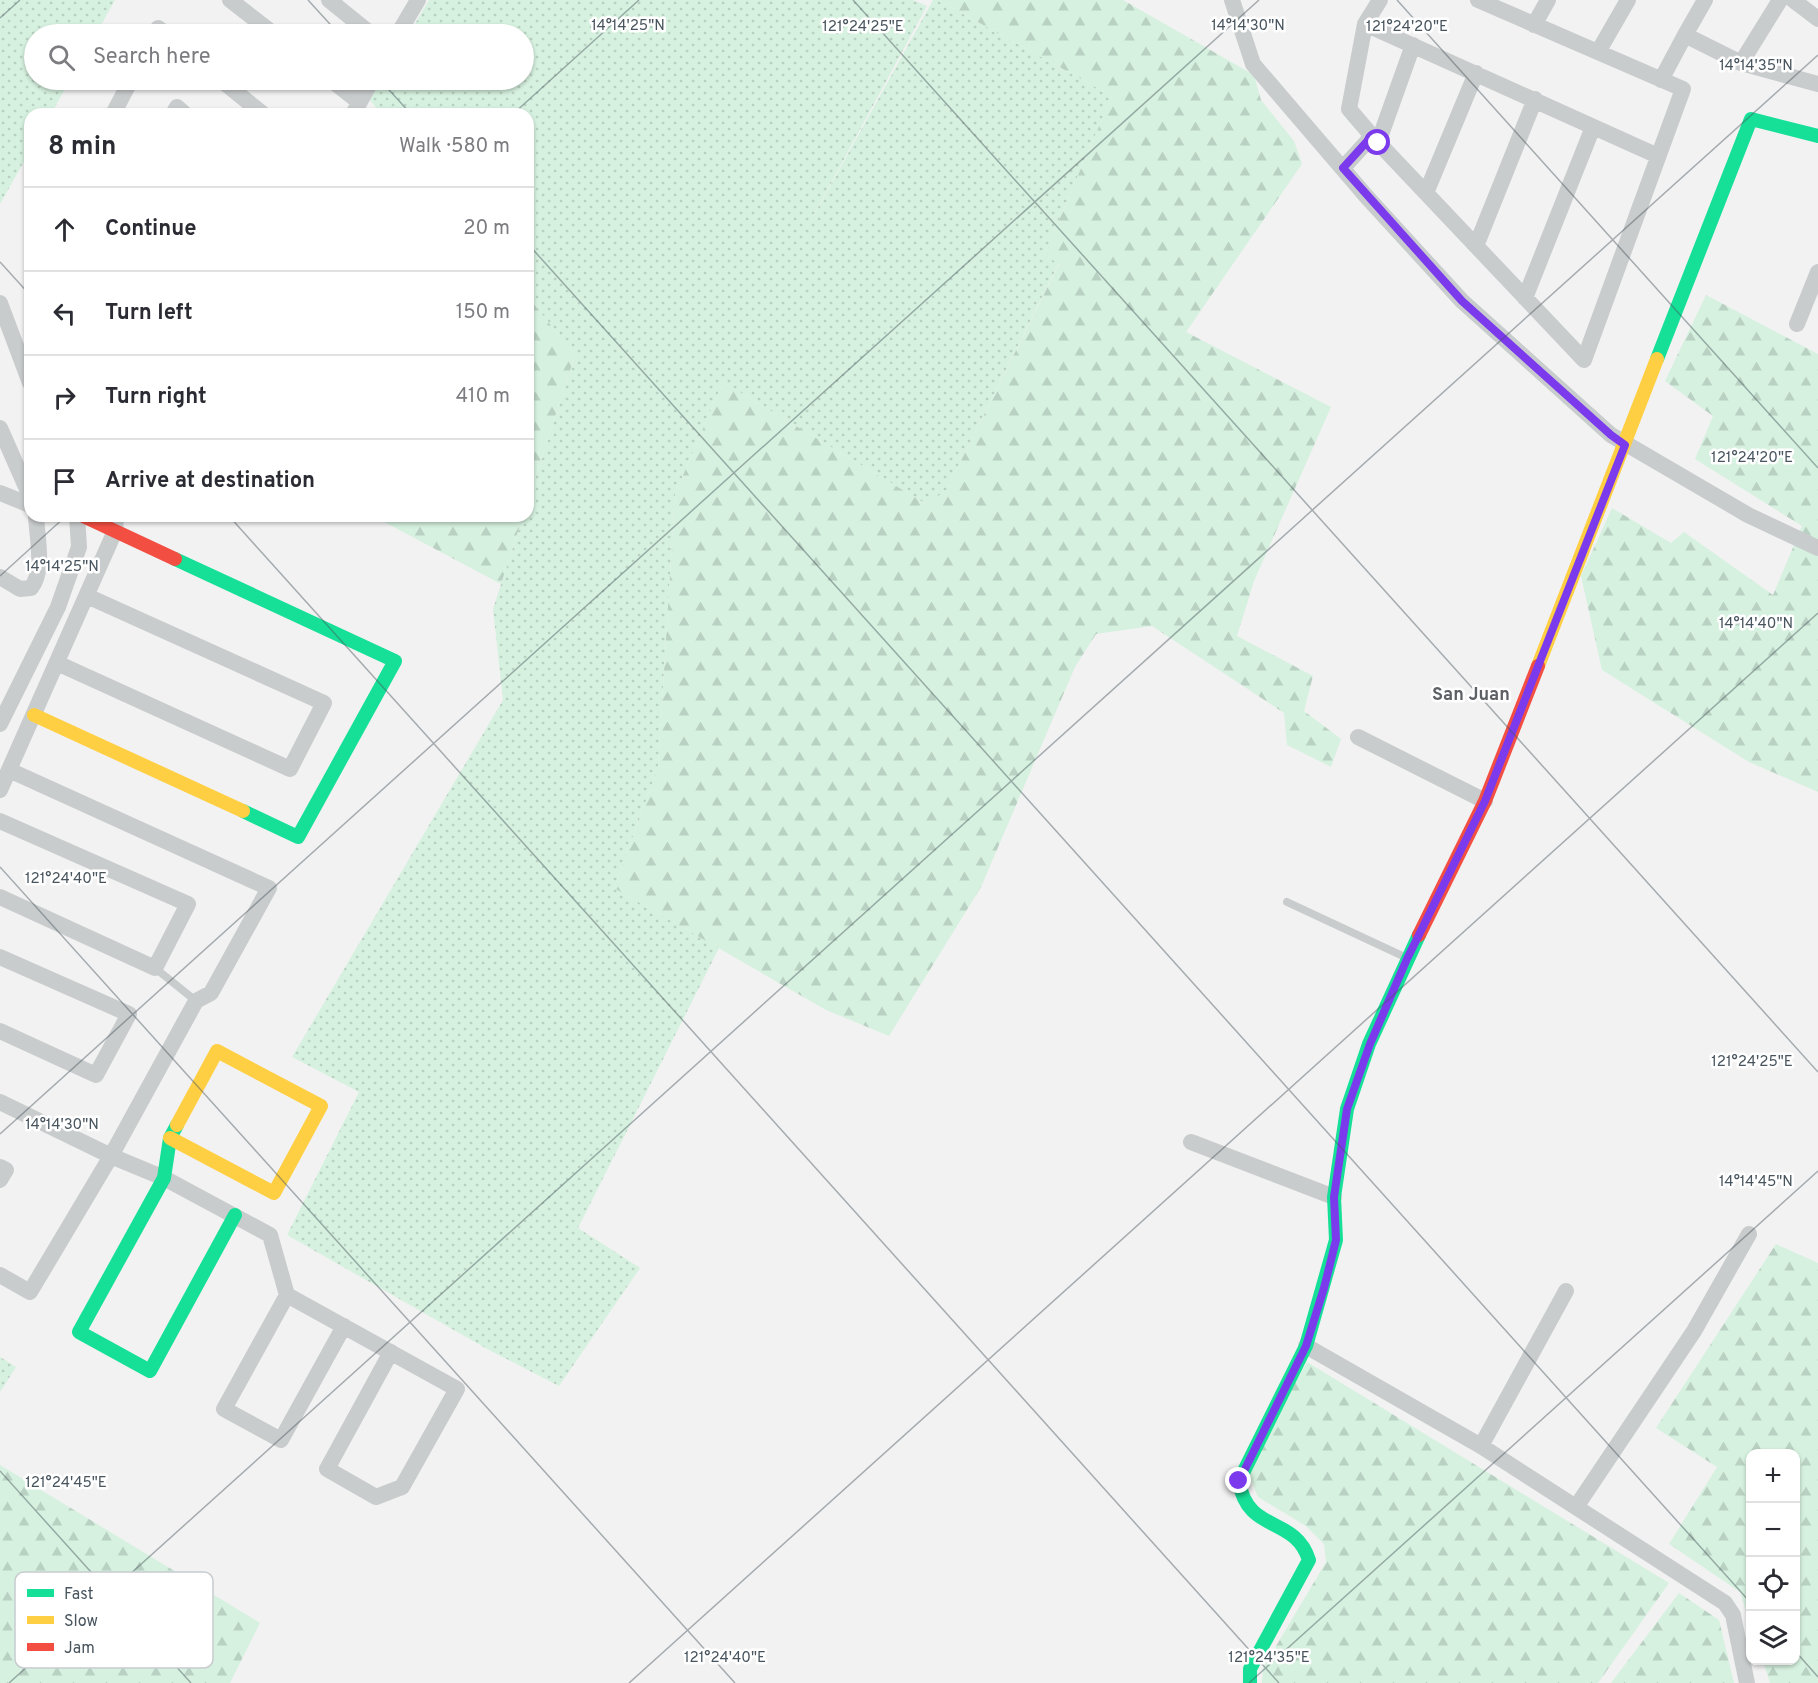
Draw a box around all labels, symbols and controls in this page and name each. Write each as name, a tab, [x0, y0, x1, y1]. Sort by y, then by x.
text: 14°14'25"N	[591, 17, 665, 36]
text: 14°14'30"N	[1211, 17, 1285, 36]
text: 121°24'25"E	[822, 18, 904, 37]
text: 121°24'20"E	[1366, 18, 1448, 37]
search box	[24, 24, 534, 90]
icon: search	[45, 41, 78, 74]
text: Search here	[93, 44, 211, 71]
text: 14°14'35"N	[1719, 57, 1793, 76]
route start	[1364, 129, 1390, 155]
text: 8 min	[48, 131, 116, 164]
text: Walk · 580 m	[399, 134, 510, 160]
icon: ahead	[48, 213, 81, 246]
text: Continue	[105, 216, 196, 243]
text: 20 m	[463, 216, 510, 242]
icon: left	[48, 297, 81, 330]
text: Turn left	[105, 300, 193, 327]
text: 150 m	[456, 300, 510, 326]
icon: right	[48, 381, 81, 414]
text: Turn right	[105, 384, 207, 411]
text: 410 m	[456, 384, 510, 410]
text: 121°24'20"E	[1711, 449, 1793, 468]
icon: arrive	[48, 465, 81, 498]
text: Arrive at destination	[105, 468, 315, 495]
text: 14°14'25"N	[25, 558, 99, 577]
text: 14°14'40"N	[1719, 615, 1793, 634]
district label: San Juan	[1432, 684, 1510, 707]
text: 121°24'40"E	[25, 870, 107, 889]
text: 121°24'25"E	[1711, 1053, 1793, 1072]
text: 14°14'30"N	[25, 1116, 99, 1135]
text: 14°14'45"N	[1719, 1173, 1793, 1192]
map controls	[1746, 1449, 1800, 1665]
button: +	[1746, 1449, 1800, 1503]
route end	[1225, 1467, 1251, 1493]
text: 121°24'45"E	[25, 1474, 107, 1493]
button: −	[1746, 1503, 1800, 1557]
button: locate	[1746, 1557, 1800, 1611]
legend	[15, 1572, 213, 1668]
text: Fast	[64, 1585, 94, 1605]
button: layers	[1746, 1611, 1800, 1665]
text: Slow	[64, 1612, 98, 1632]
text: Jam	[64, 1639, 95, 1659]
text: 121°24'40"E	[684, 1649, 766, 1668]
text: 121°24'35"E	[1228, 1649, 1310, 1668]

